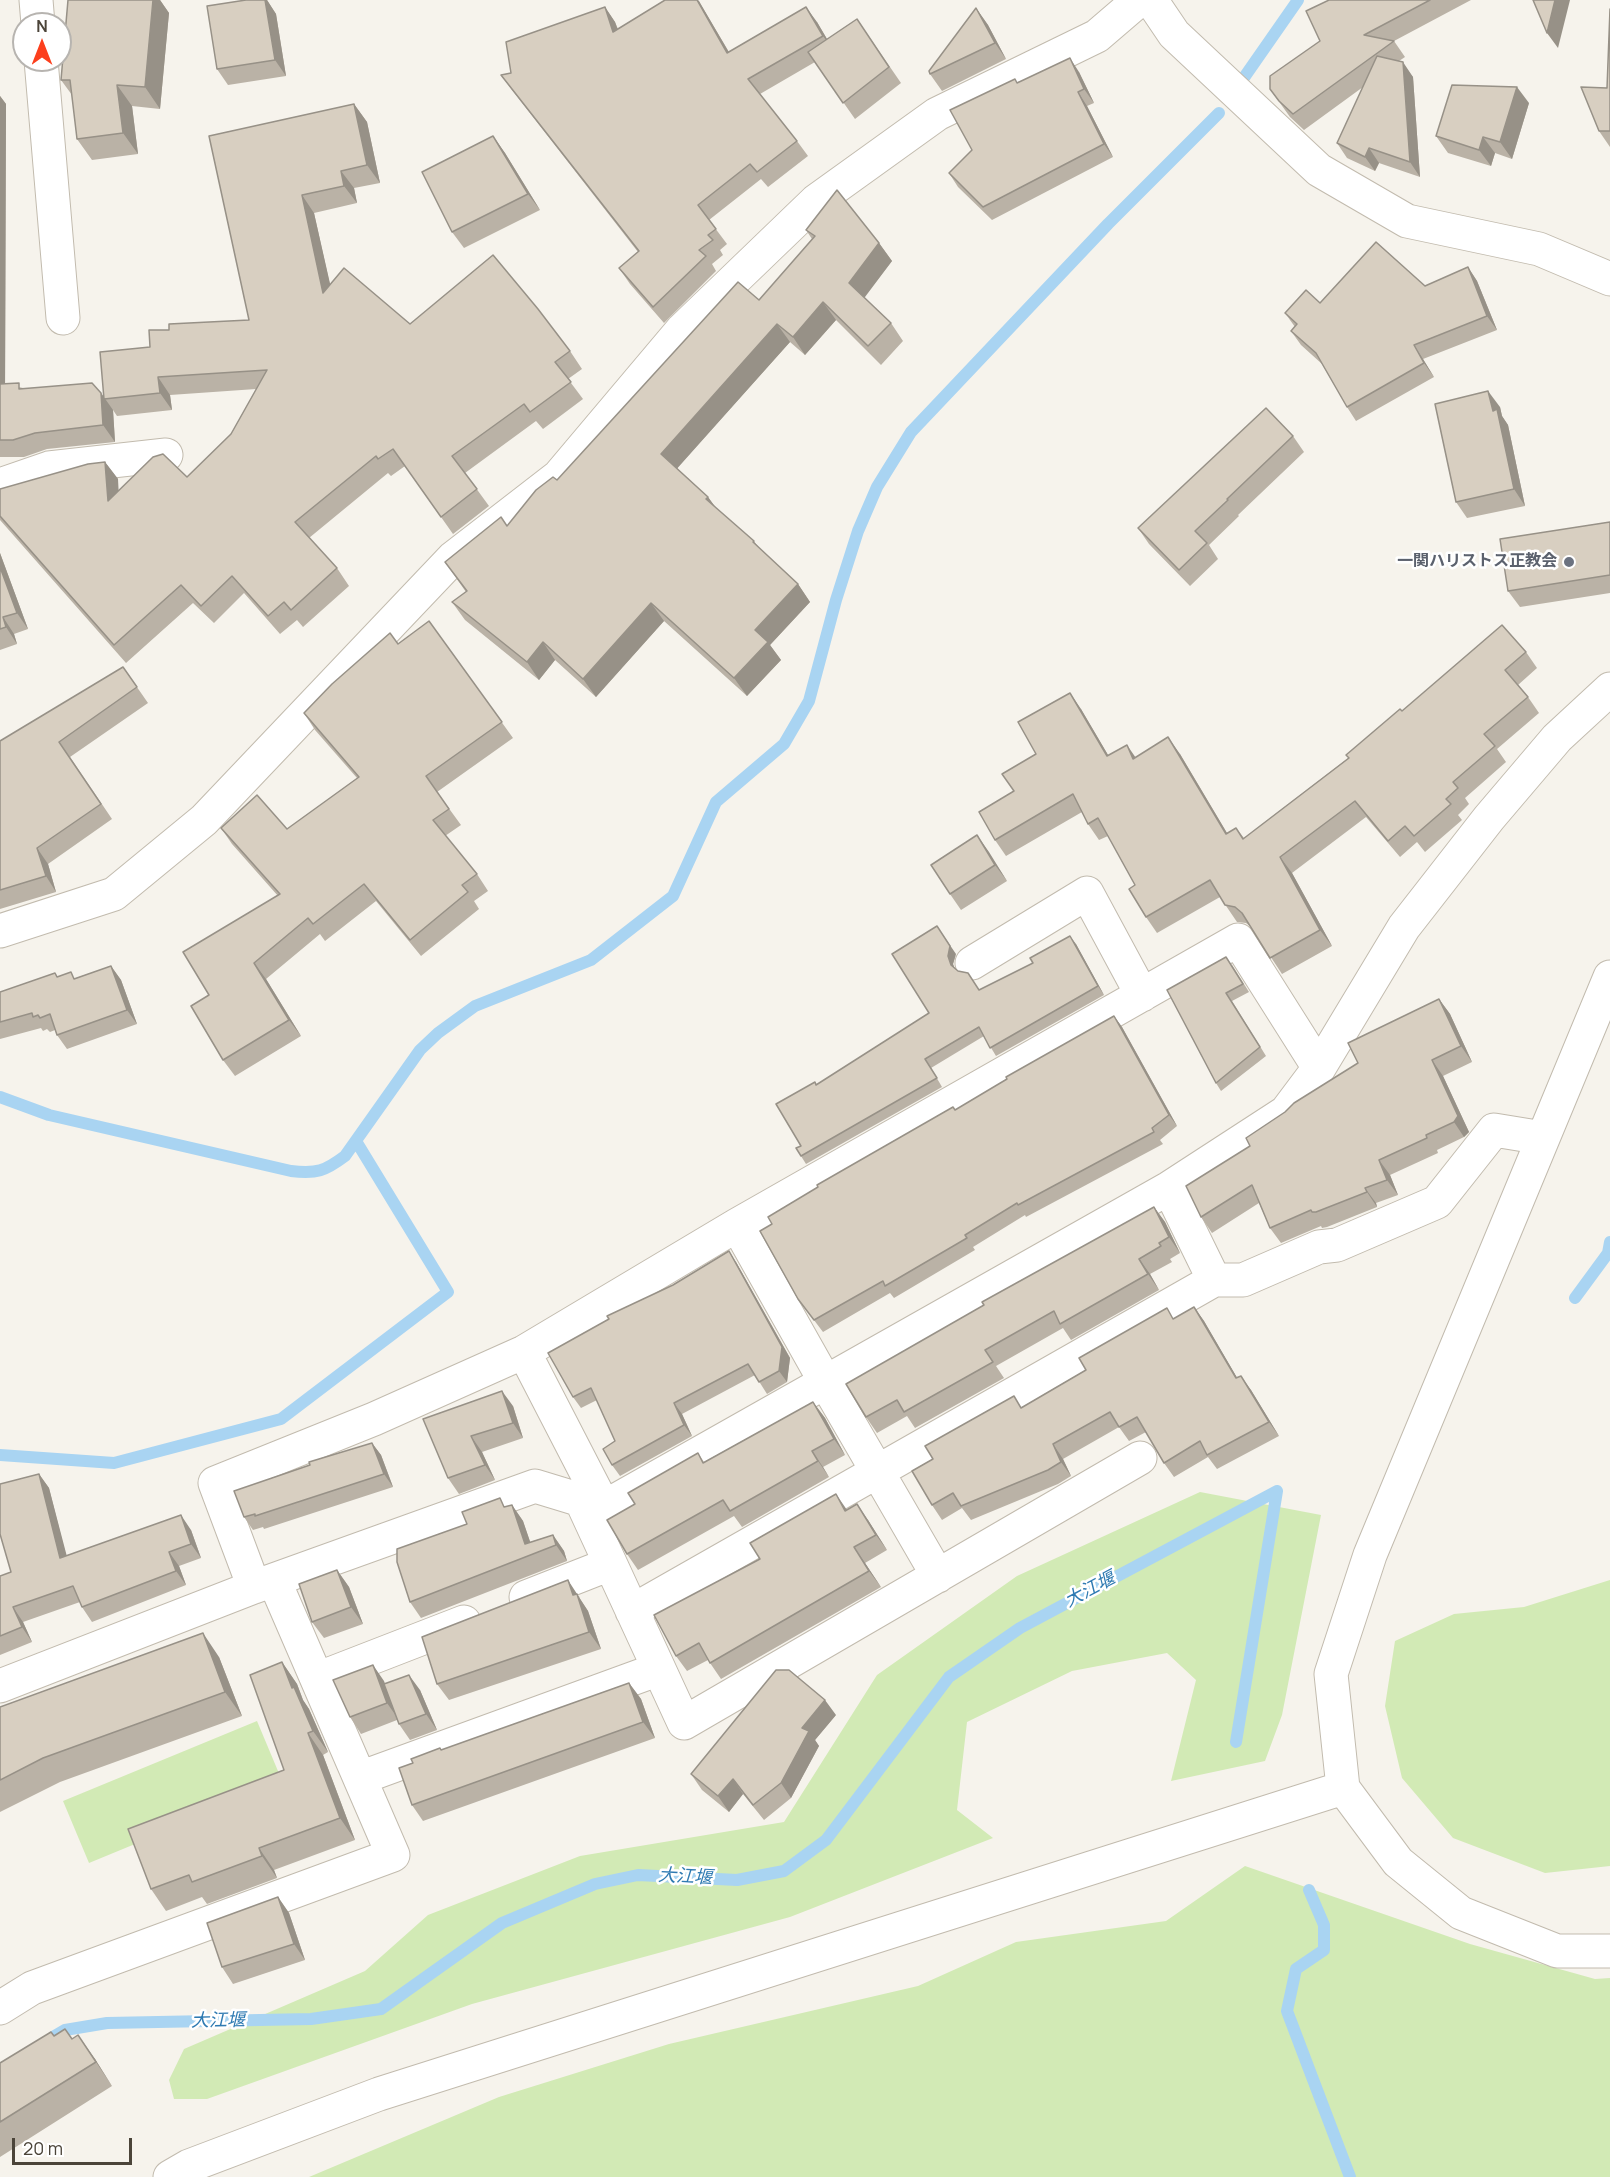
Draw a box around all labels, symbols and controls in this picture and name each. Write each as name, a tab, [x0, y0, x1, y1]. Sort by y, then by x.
north arrow	[12, 12, 72, 72]
text: N	[36, 15, 48, 37]
place label: 一関ハリストス正教会	[1397, 552, 1557, 572]
marker: 一関ハリストス正教会	[1562, 555, 1576, 569]
water label: 大江堰	[1061, 1568, 1119, 1612]
water label: 大江堰	[657, 1865, 713, 1889]
water label: 大江堰	[191, 2010, 245, 2032]
scale bar	[15, 2126, 135, 2164]
text: 20 m	[23, 2136, 63, 2160]

